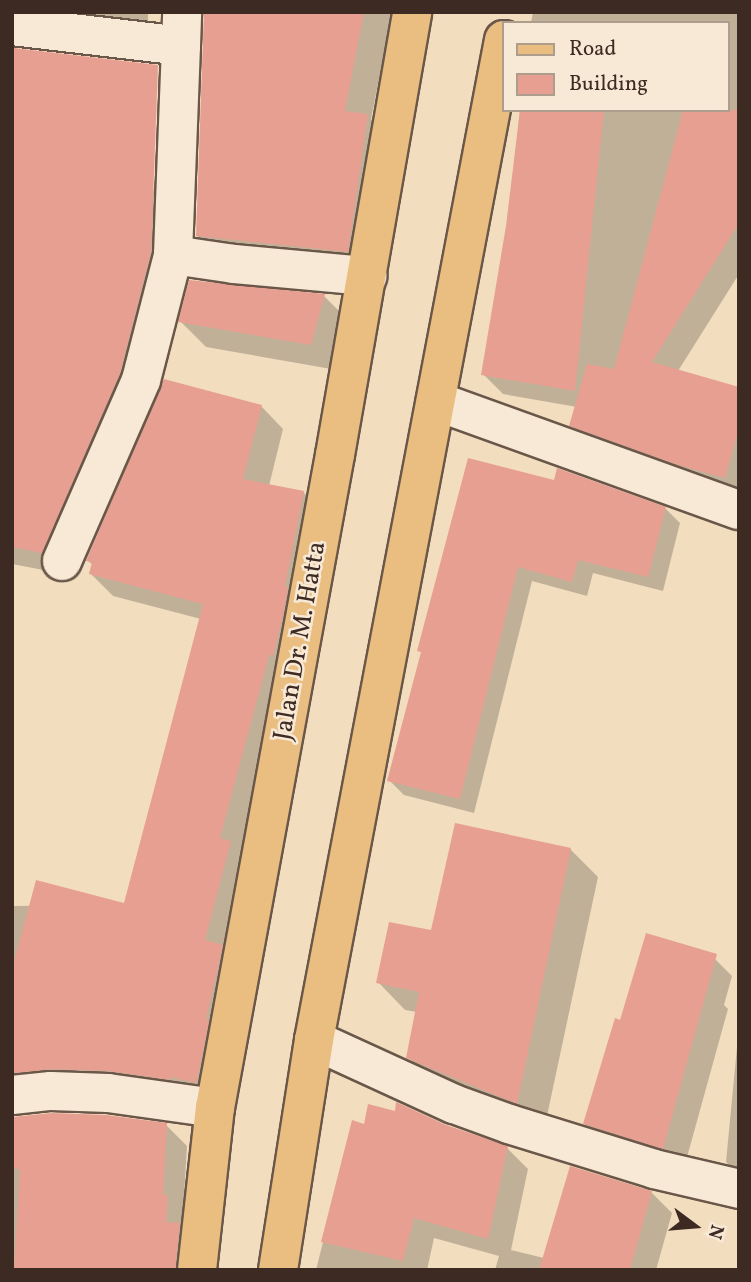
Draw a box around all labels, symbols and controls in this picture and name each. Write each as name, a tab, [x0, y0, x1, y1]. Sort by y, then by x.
legend	[503, 21, 730, 112]
text: Road	[569, 35, 616, 64]
text: Building	[569, 70, 648, 99]
street label: Jalan Dr. M. Hatta	[268, 539, 334, 743]
north arrow	[660, 1191, 730, 1261]
text: N	[701, 1222, 730, 1242]

